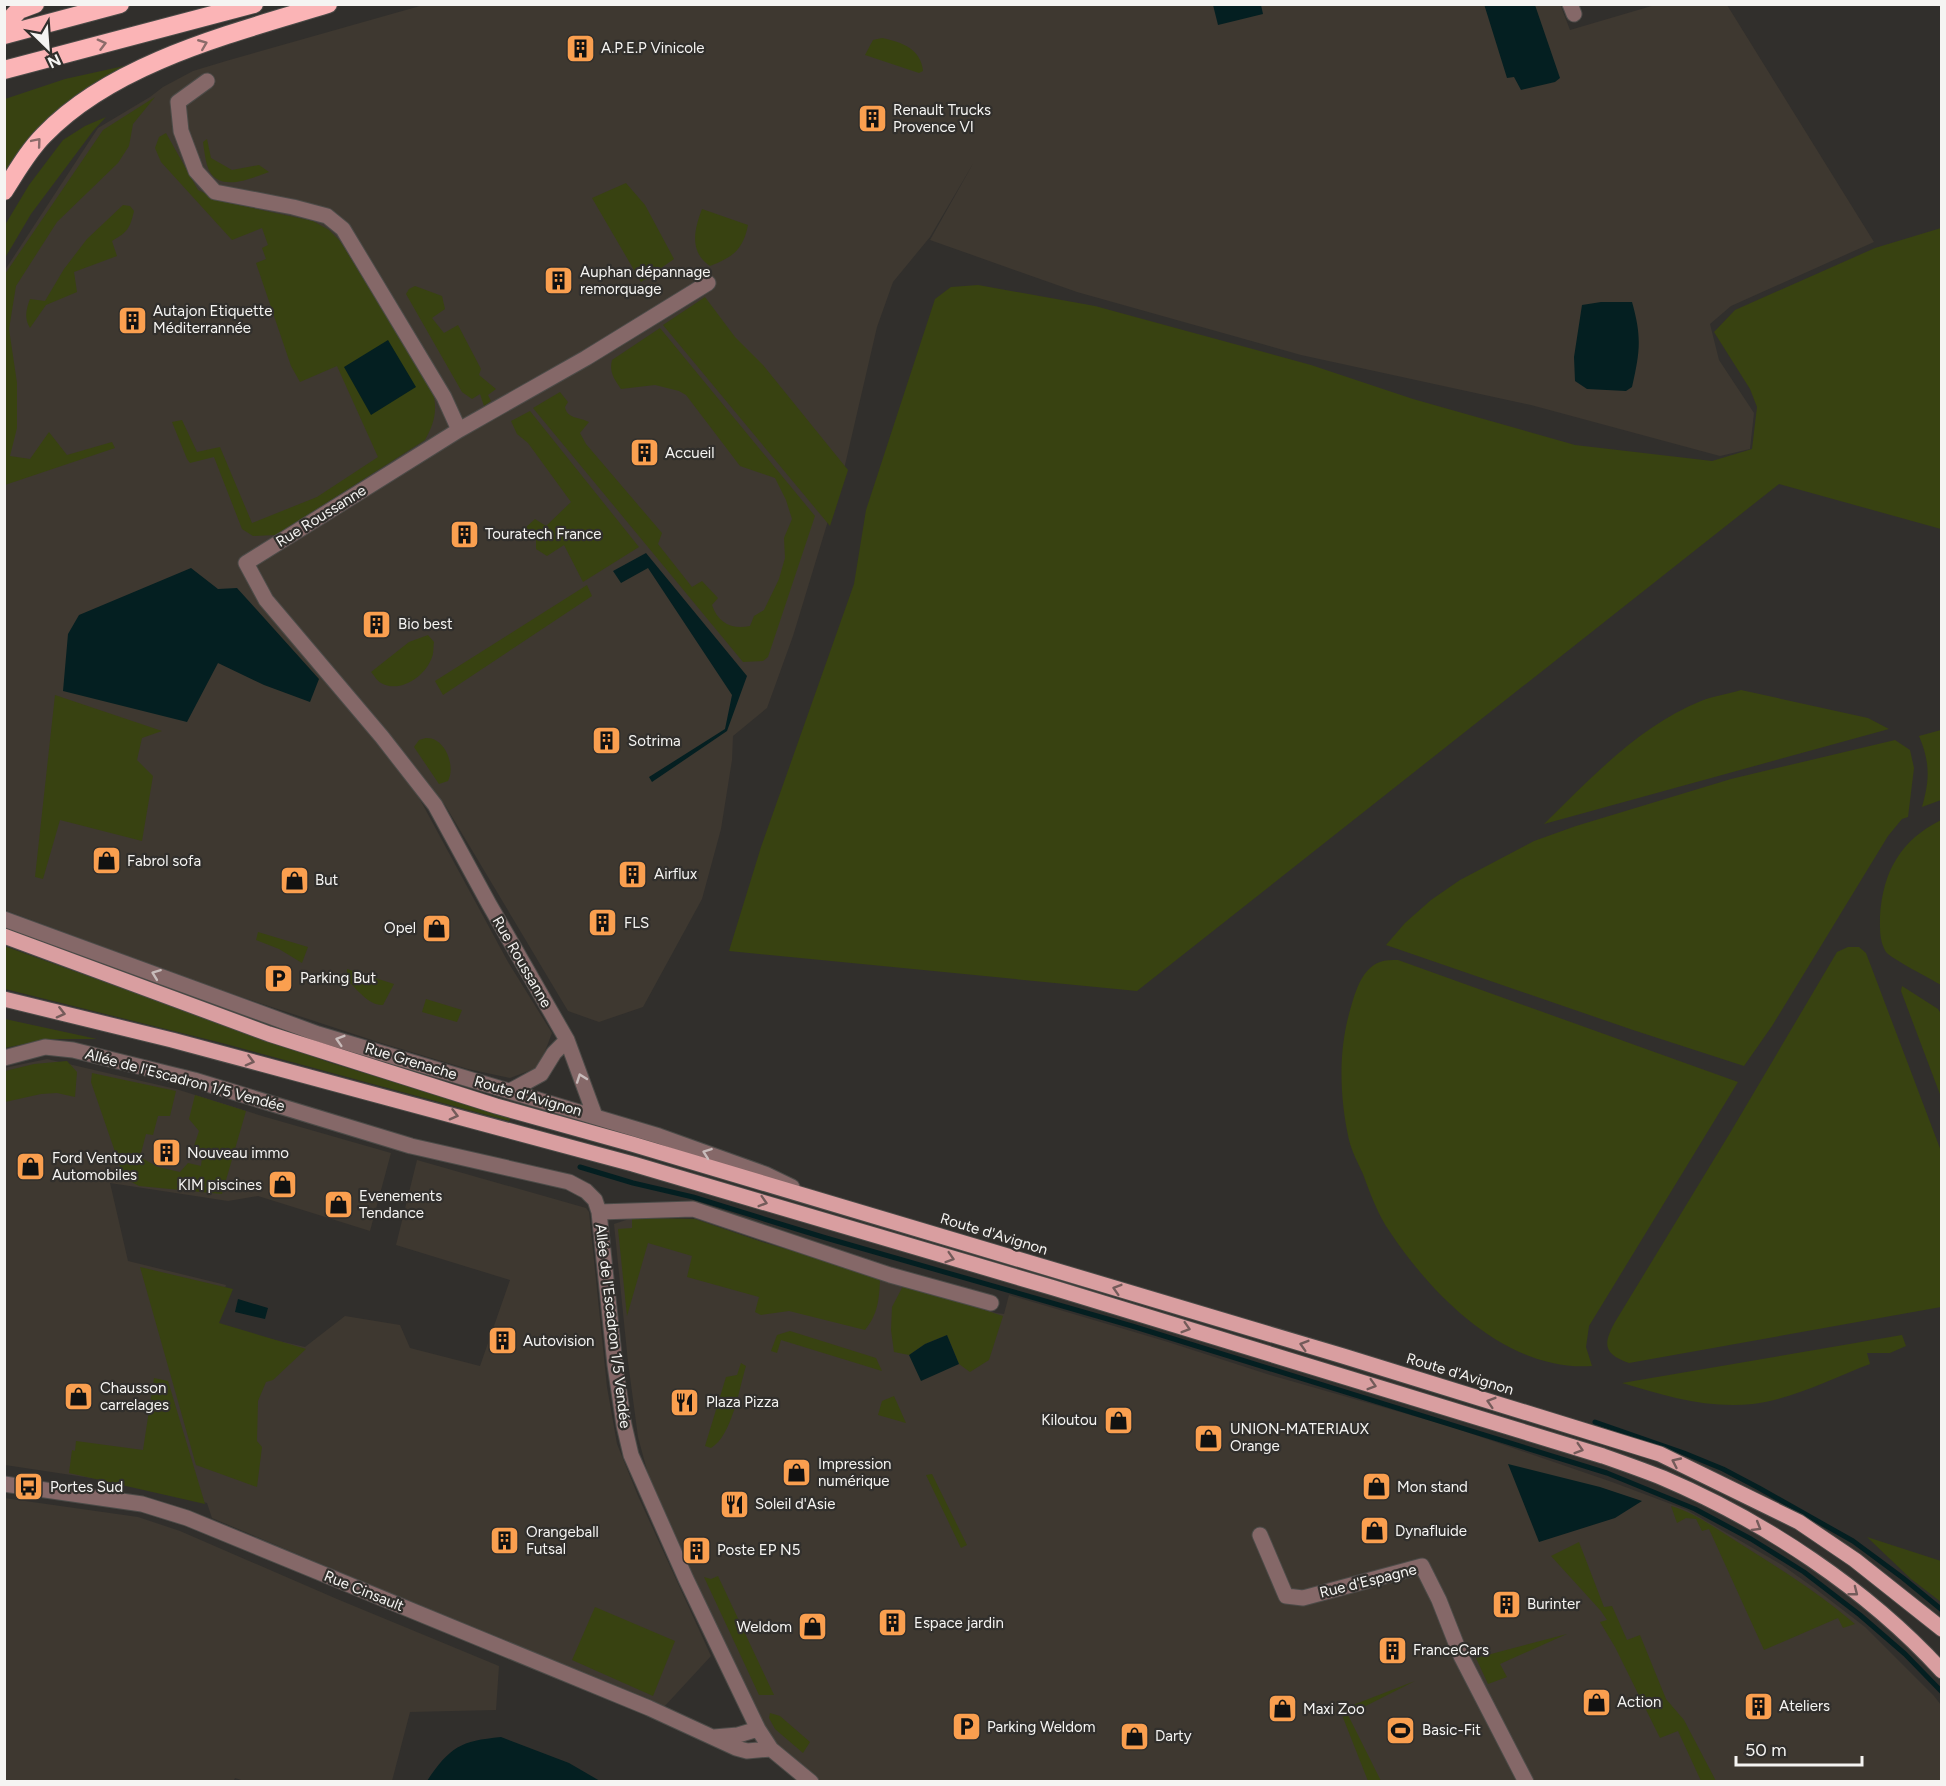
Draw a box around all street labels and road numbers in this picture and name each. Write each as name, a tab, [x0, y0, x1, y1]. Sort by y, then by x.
street label: Rue Roussanne	[273, 481, 369, 551]
street label: Rue Roussanne	[489, 913, 555, 1011]
street label: Rue Grenache	[363, 1039, 459, 1083]
street label: Allée de l'Escadron 1/5 Vendée	[83, 1045, 287, 1115]
street label: Route d'Avignon	[472, 1072, 584, 1120]
street label: Route d'Avignon	[938, 1209, 1050, 1259]
street label: Allée de l'Escadron 1/5 Vendée	[592, 1223, 634, 1429]
street label: Route d'Avignon	[1404, 1349, 1516, 1399]
street label: Rue d'Espagne	[1318, 1560, 1418, 1602]
street label: Rue Cinsault	[322, 1567, 407, 1615]

